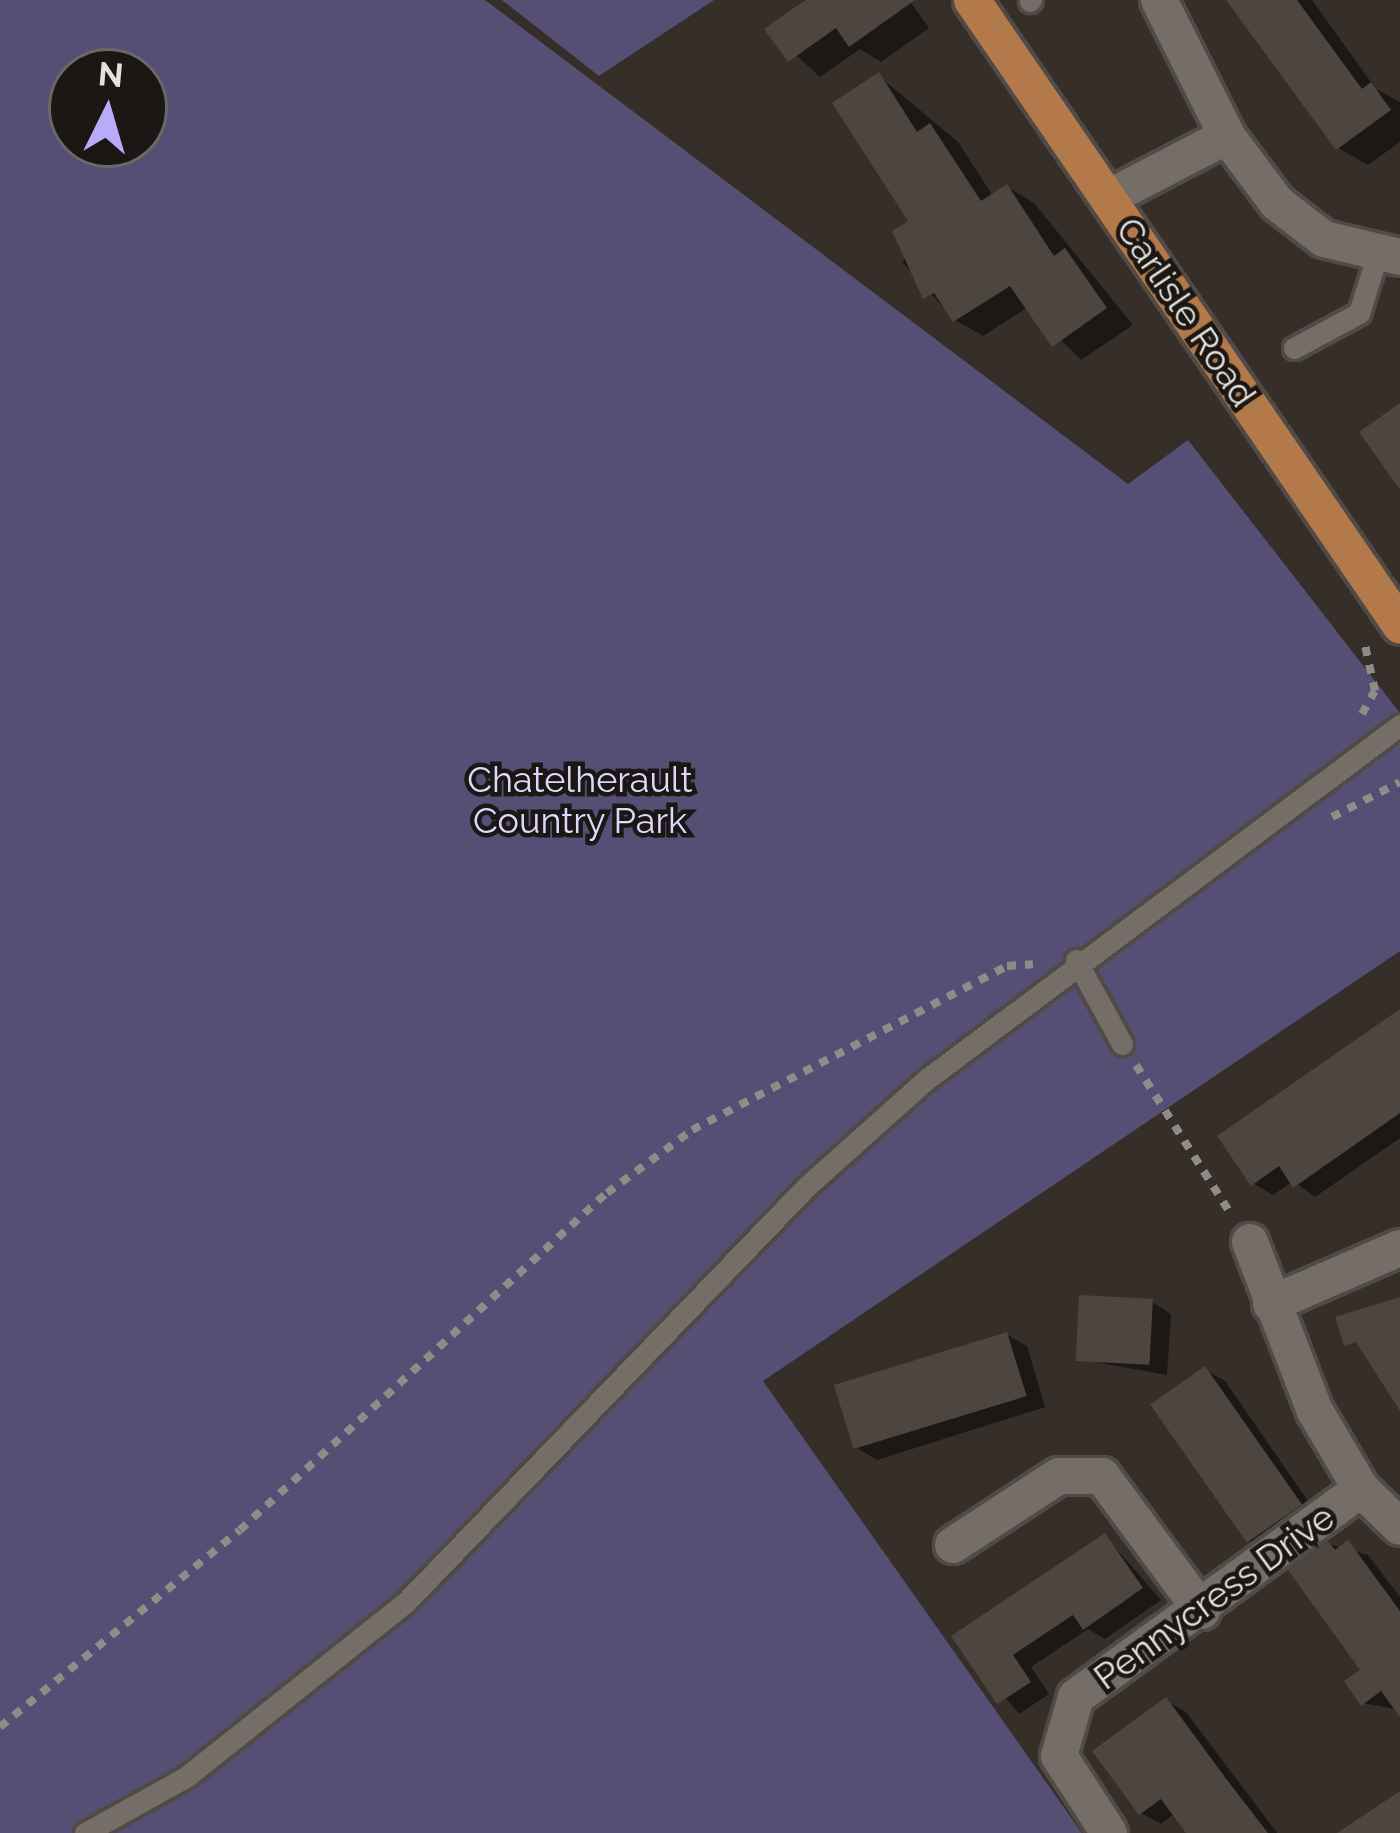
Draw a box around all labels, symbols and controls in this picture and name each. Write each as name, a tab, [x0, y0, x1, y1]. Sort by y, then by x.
north arrow	[48, 48, 168, 168]
text: N	[97, 54, 125, 95]
street label: Carlisle Road	[1107, 209, 1265, 415]
park label: Chatelherault Country Park	[467, 757, 693, 842]
street label: Pennycress Drive	[1085, 1495, 1343, 1699]

